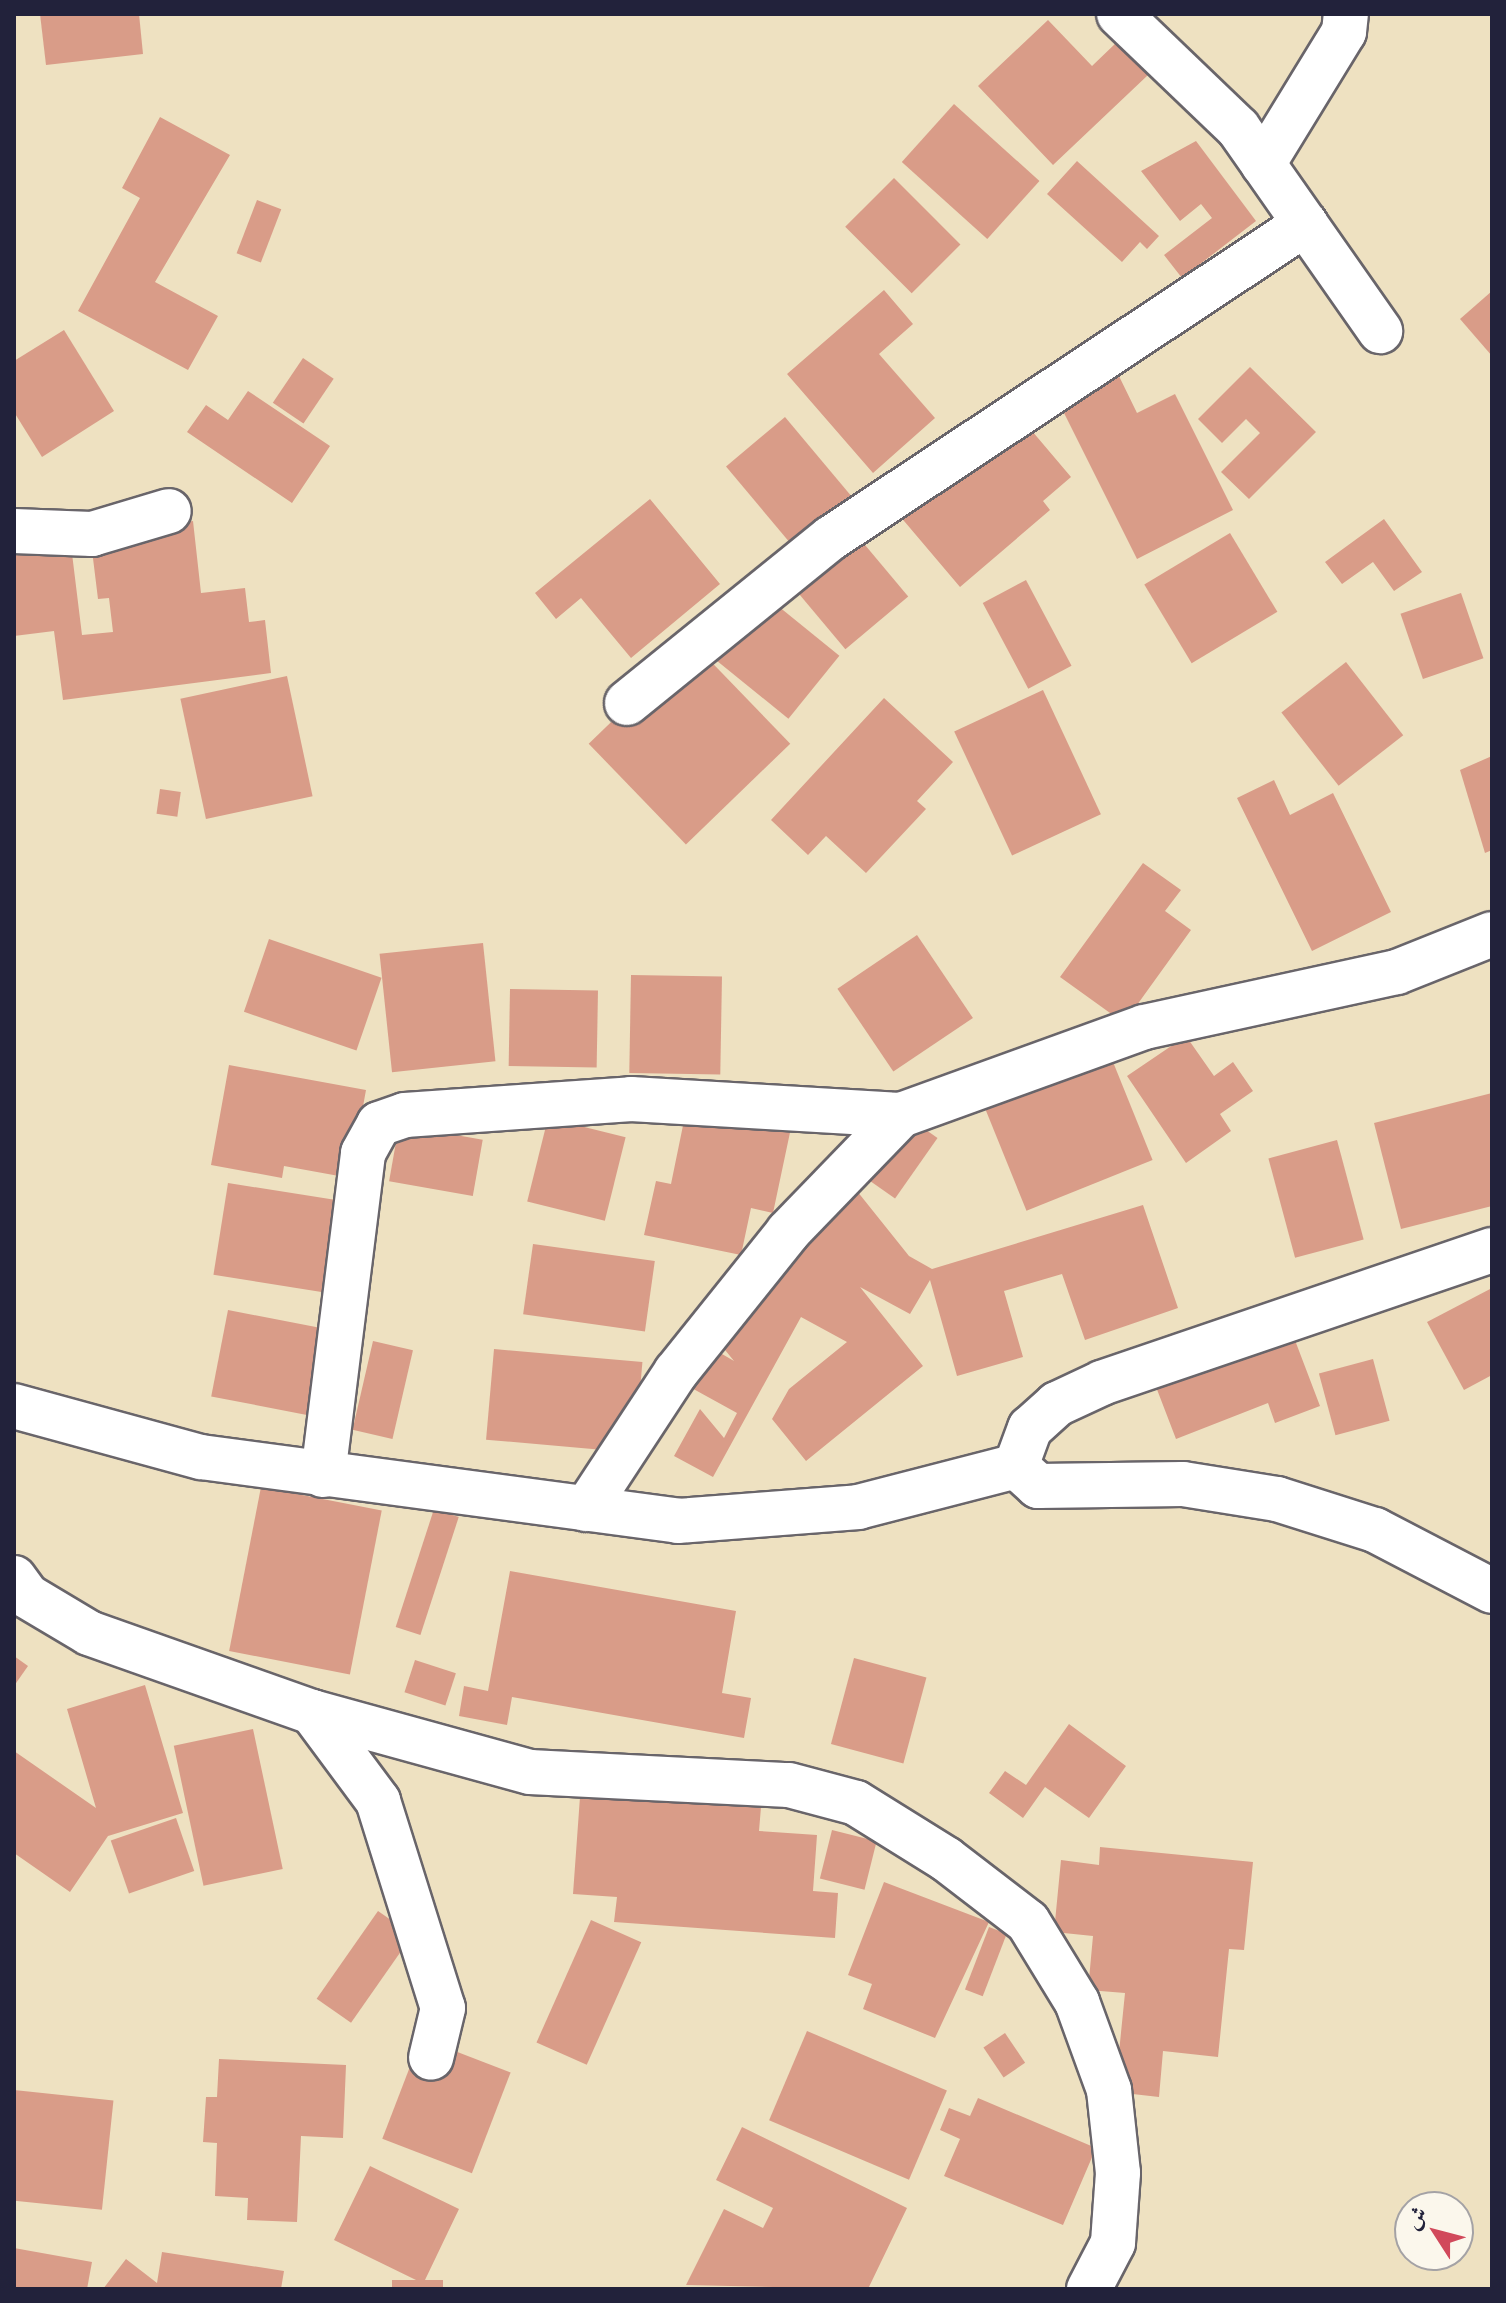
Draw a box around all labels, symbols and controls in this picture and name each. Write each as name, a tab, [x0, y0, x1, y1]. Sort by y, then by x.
north arrow	[1394, 2191, 1474, 2271]
text: ش	[1398, 2201, 1433, 2235]

